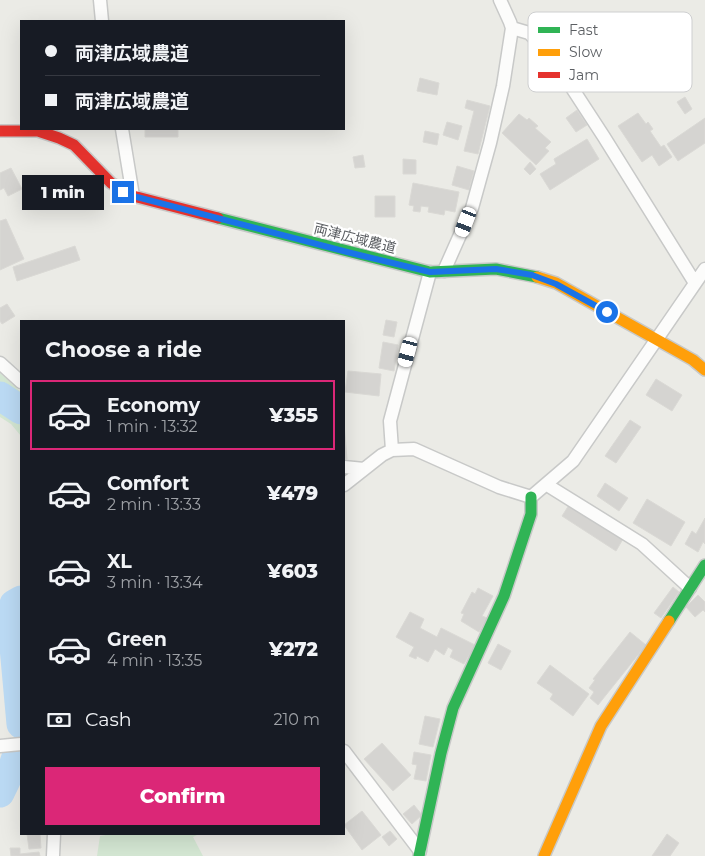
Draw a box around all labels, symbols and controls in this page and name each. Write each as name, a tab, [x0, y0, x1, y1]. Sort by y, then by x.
legend	[528, 12, 692, 92]
text: Fast	[569, 21, 599, 39]
text: 両津広域農道	[75, 42, 189, 65]
text: Slow	[569, 43, 603, 61]
text: Jam	[568, 66, 599, 84]
text: 両津広域農道	[75, 90, 189, 113]
callout: 1 min	[23, 174, 106, 210]
route end	[112, 181, 134, 203]
text: 1 min	[41, 183, 85, 202]
car	[453, 205, 478, 239]
street label: 両津広域農道	[312, 219, 398, 257]
route start	[596, 301, 618, 323]
text: Choose a ride	[45, 336, 202, 363]
car	[396, 336, 419, 368]
icon: car	[47, 393, 92, 438]
text: Economy	[107, 394, 200, 417]
text: ¥355	[269, 404, 318, 427]
text: 1 min · 13:32	[107, 417, 198, 436]
icon: car	[47, 471, 92, 516]
text: Comfort	[107, 472, 189, 495]
text: ¥479	[267, 482, 318, 505]
text: 2 min · 13:33	[107, 495, 201, 514]
icon: car	[47, 549, 92, 594]
text: XL	[107, 550, 132, 573]
text: ¥603	[267, 560, 318, 583]
text: 3 min · 13:34	[107, 573, 203, 592]
icon: car	[47, 627, 92, 672]
text: Green	[107, 628, 167, 651]
text: ¥272	[269, 638, 318, 661]
text: 4 min · 13:35	[107, 651, 202, 670]
icon: cash	[45, 706, 73, 734]
text: Cash	[85, 708, 132, 731]
text: 210 m	[273, 710, 320, 729]
button: Confirm	[45, 767, 320, 825]

